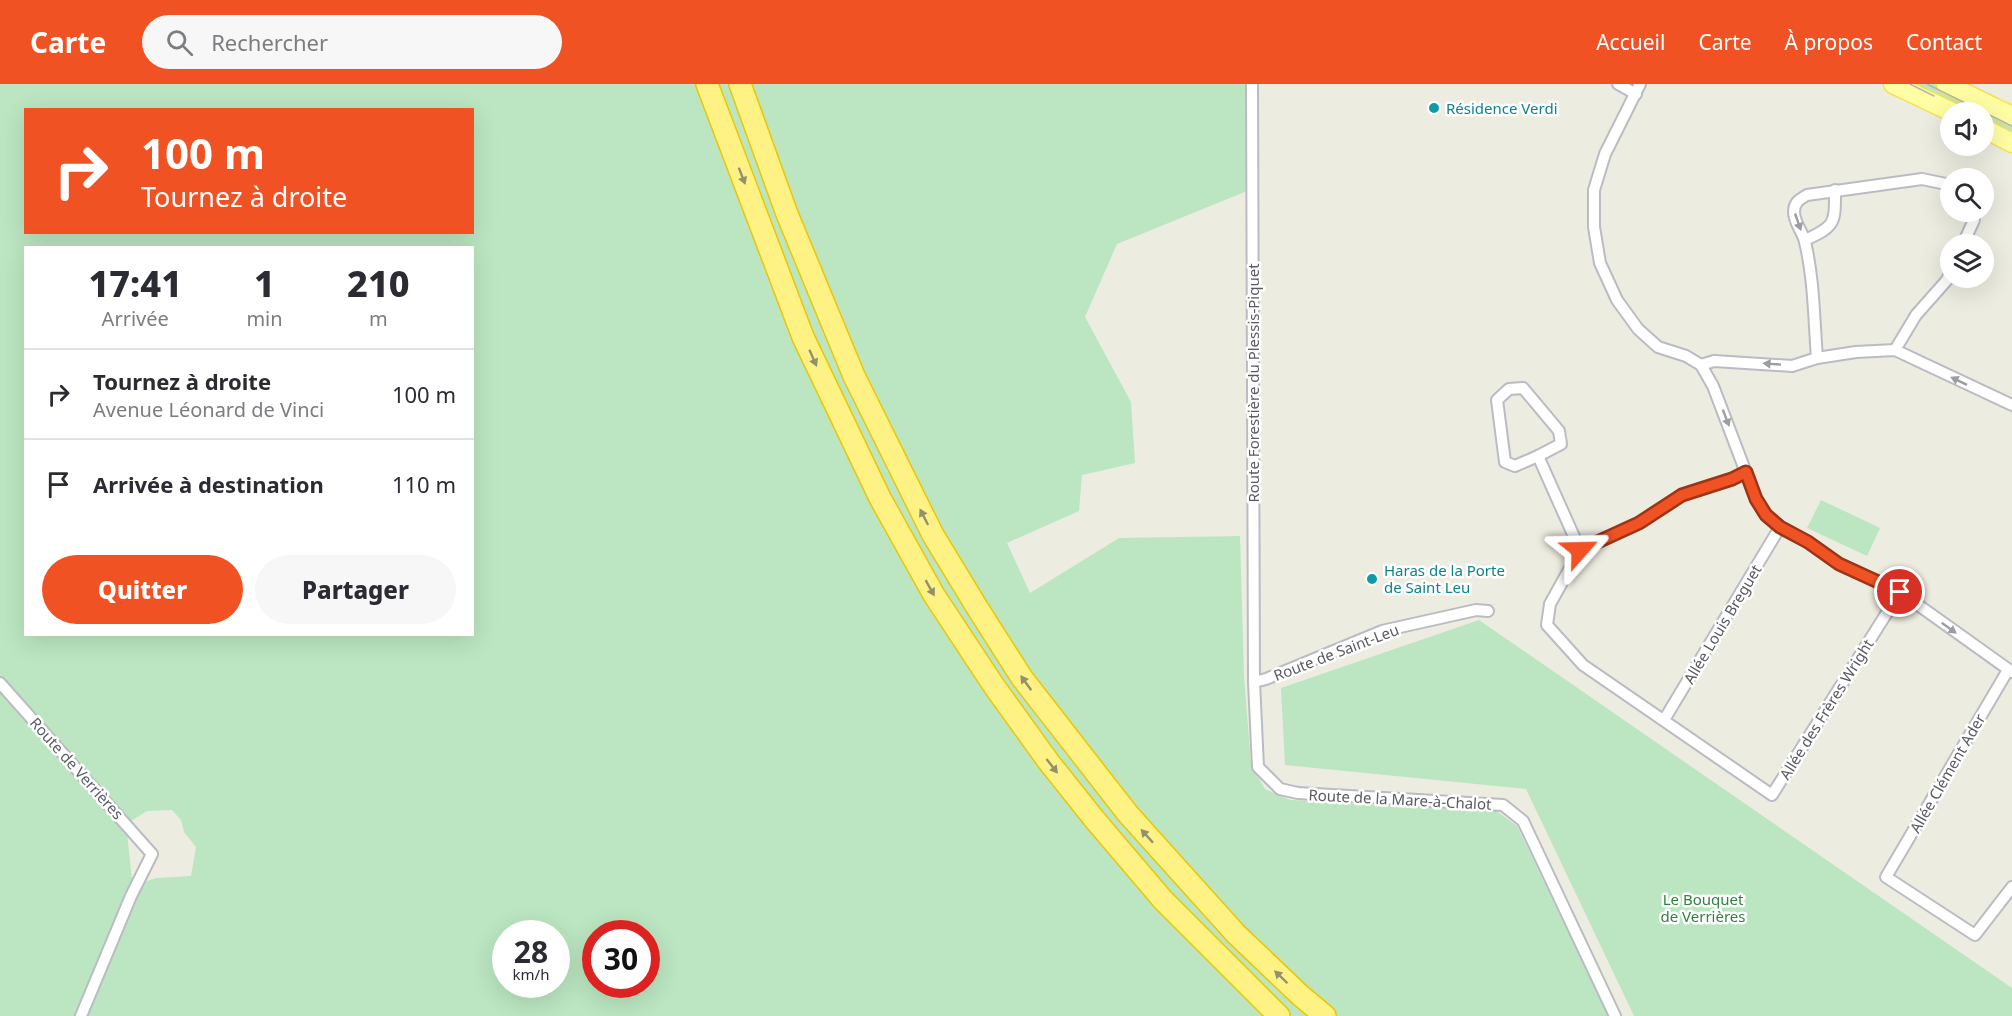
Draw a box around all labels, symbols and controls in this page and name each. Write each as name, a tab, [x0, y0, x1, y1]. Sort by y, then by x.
search box	[142, 15, 562, 69]
text: Carte	[30, 23, 106, 61]
icon: search	[163, 26, 196, 59]
text: Rechercher	[211, 27, 328, 57]
text: Accueil	[1596, 28, 1665, 56]
text: Carte	[1698, 28, 1752, 56]
text: À propos	[1785, 28, 1873, 56]
text: Contact	[1906, 28, 1982, 56]
place label: Résidence Verdi	[1446, 98, 1558, 118]
marker: Résidence Verdi	[1427, 101, 1441, 115]
map controls	[1940, 102, 1994, 288]
button: sound	[1940, 102, 1994, 156]
text: 100 m	[141, 124, 265, 181]
icon: right	[42, 132, 120, 210]
one-way arrow	[738, 167, 747, 185]
button: search	[1940, 168, 1994, 222]
text: Tournez à droite	[141, 178, 347, 215]
one-way arrow	[1793, 213, 1803, 231]
button: layers	[1940, 234, 1994, 288]
text: 17:41	[88, 259, 182, 308]
text: 1	[254, 259, 275, 308]
text: 210	[347, 259, 410, 308]
street label: Route Forestière du Plessis-Piquet	[1243, 263, 1263, 503]
text: Arrivée	[102, 305, 169, 332]
text: min	[246, 305, 283, 332]
text: m	[369, 305, 388, 332]
one-way arrow	[808, 349, 817, 366]
one-way arrow	[1763, 360, 1782, 369]
text: Tournez à droite	[93, 366, 271, 396]
one-way arrow	[1950, 376, 1967, 385]
icon: right	[42, 378, 75, 411]
text: 100 m	[392, 379, 456, 409]
text: Avenue Léonard de Vinci	[93, 396, 324, 423]
one-way arrow	[1721, 409, 1731, 427]
icon: arrive	[42, 468, 75, 501]
text: Arrivée à destination	[93, 469, 324, 499]
text: 110 m	[392, 469, 456, 499]
one-way arrow	[920, 508, 930, 526]
position arrow	[1548, 518, 1612, 582]
button: Quitter	[42, 555, 243, 624]
button: Partager	[255, 555, 456, 624]
place label: Haras de la Porte de Saint Leu	[1384, 560, 1505, 597]
street label: Allée Louis Breguet	[1678, 560, 1766, 687]
pin	[1874, 566, 1925, 617]
marker: Haras de la Porte de Saint Leu	[1365, 572, 1379, 586]
icon: arrive	[1883, 575, 1916, 608]
one-way arrow	[925, 579, 935, 596]
street label: Route de Saint-Leu	[1270, 619, 1402, 685]
one-way arrow	[1941, 621, 1956, 633]
street label: Allée des Frères Wright	[1775, 634, 1878, 783]
one-way arrow	[1020, 676, 1032, 692]
street label: Allée Clément Ader	[1905, 710, 1989, 836]
street label: Route de Verrières	[26, 713, 128, 823]
one-way arrow	[1046, 757, 1058, 773]
street label: Route de la Mare-à-Chalot	[1308, 784, 1493, 814]
one-way arrow	[1141, 829, 1154, 844]
park label: Le Bouquet de Verrières	[1660, 889, 1746, 926]
speed limit sign: 30	[582, 920, 660, 998]
text: 28	[514, 931, 548, 972]
text: km/h	[513, 964, 549, 984]
one-way arrow	[1274, 970, 1289, 984]

